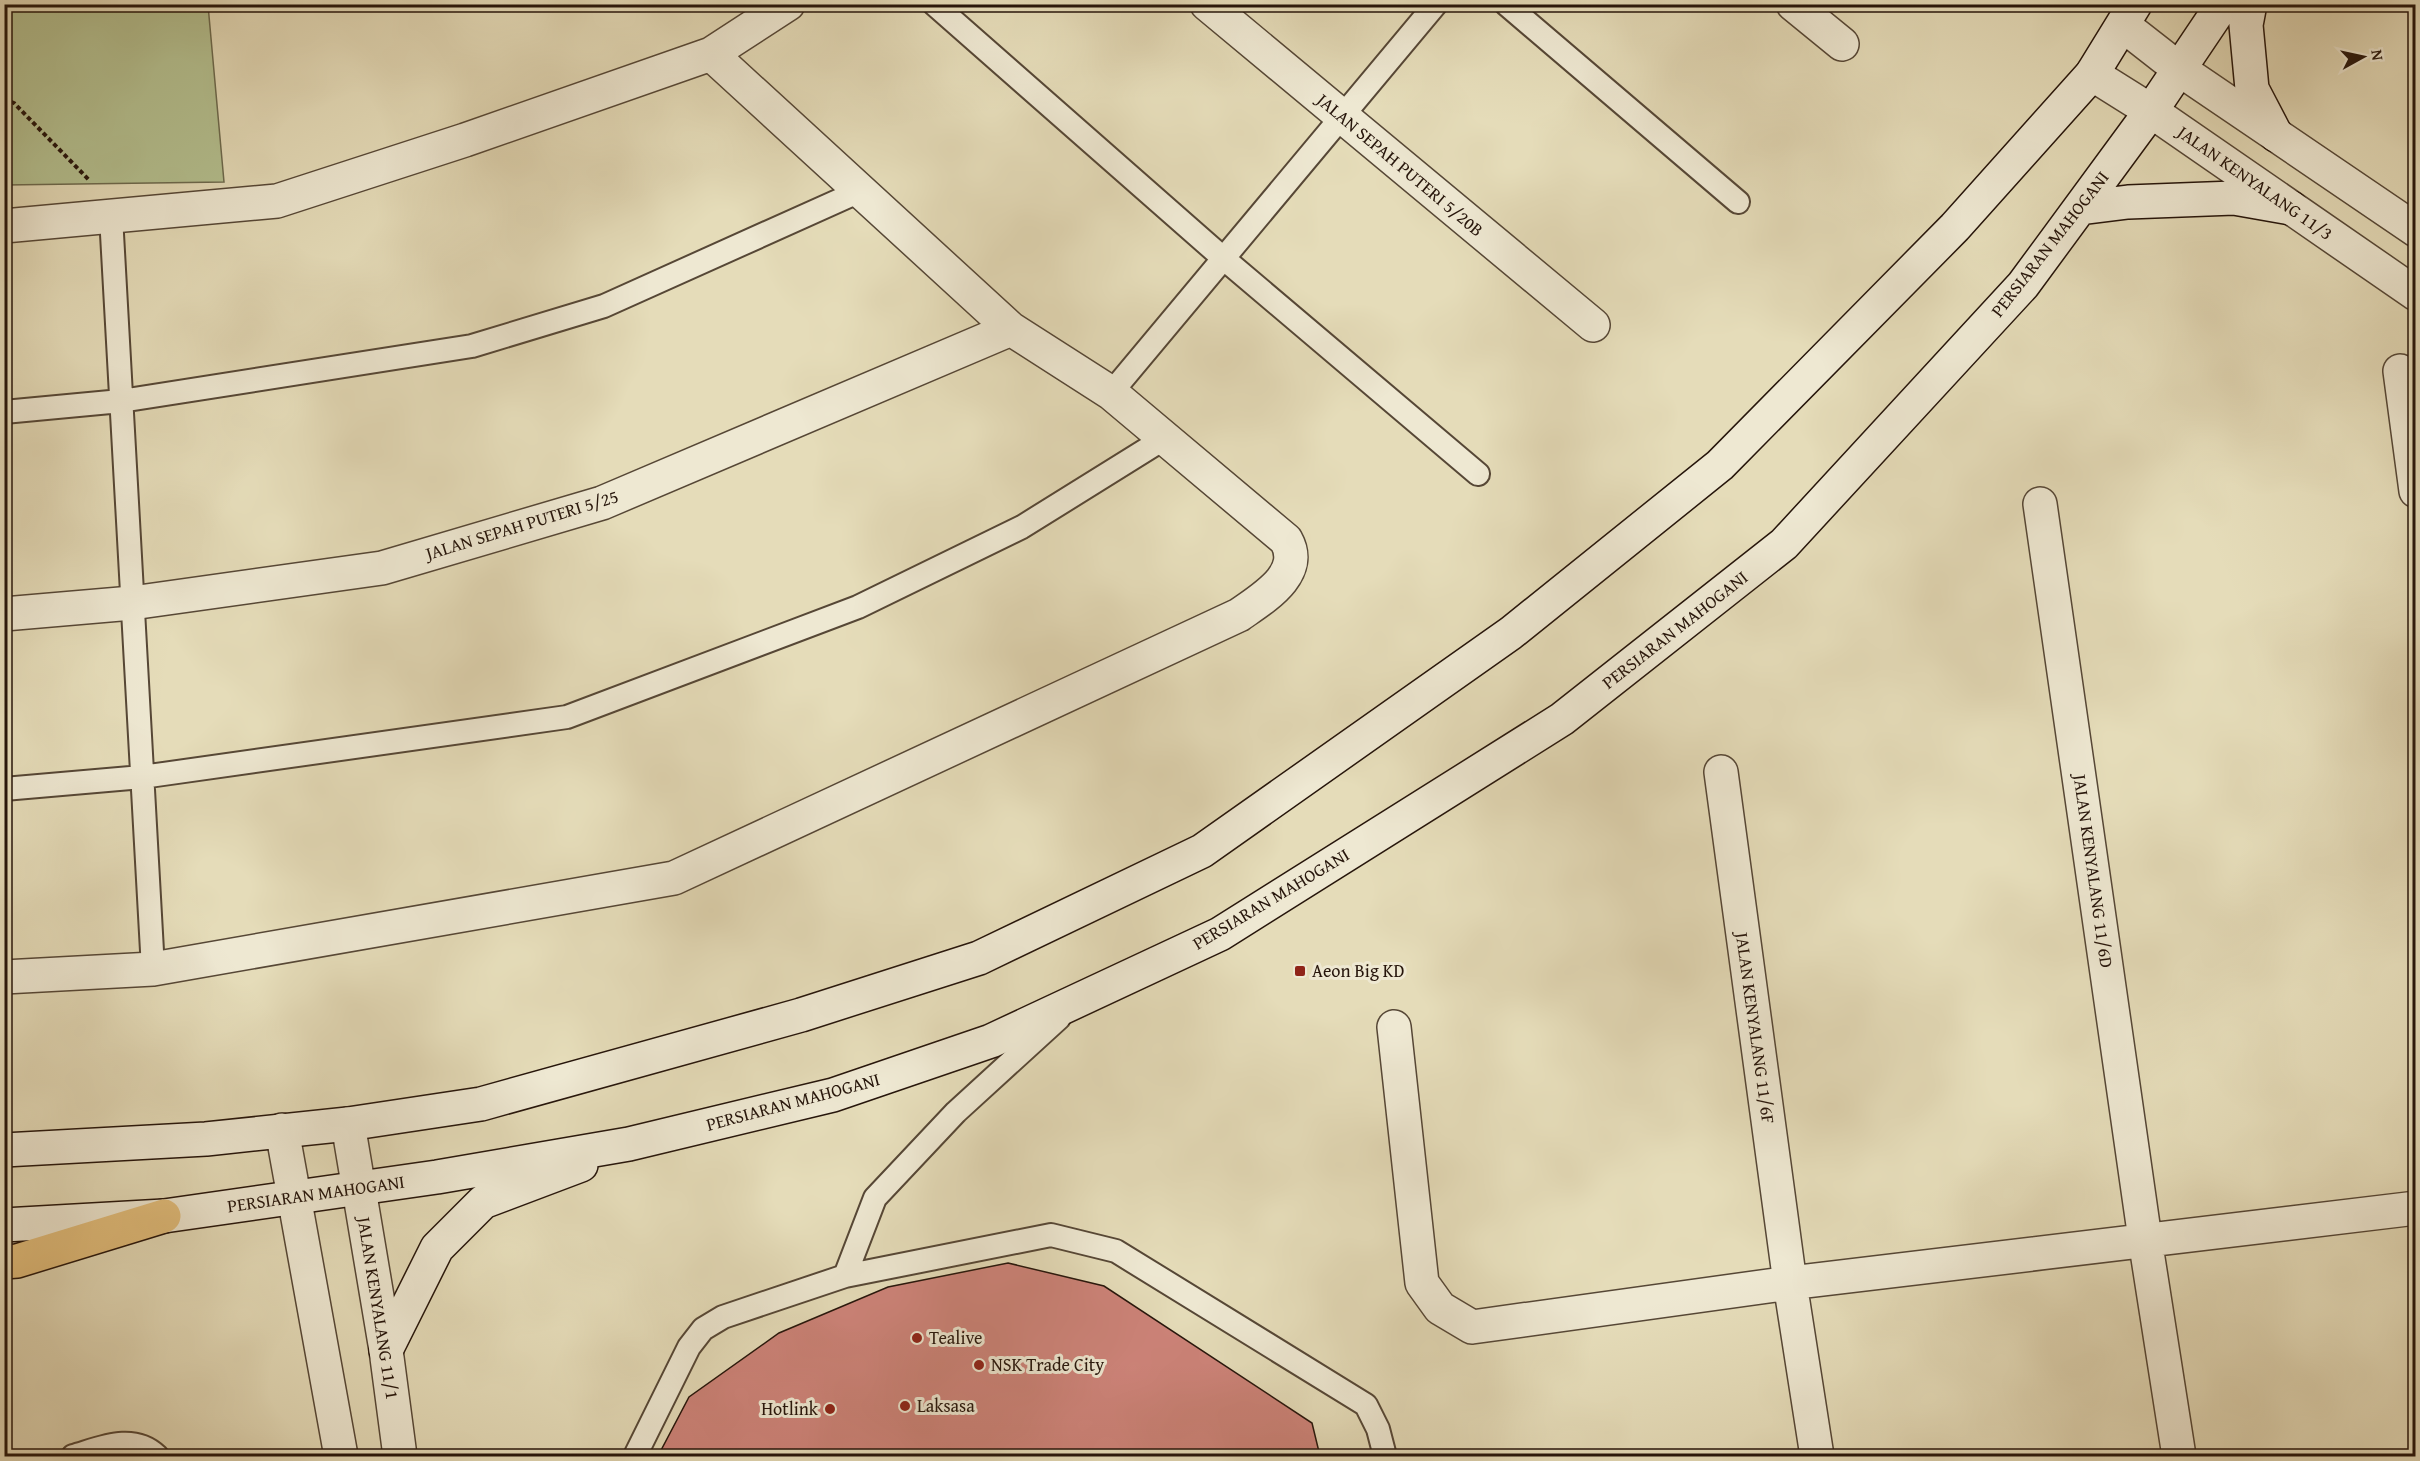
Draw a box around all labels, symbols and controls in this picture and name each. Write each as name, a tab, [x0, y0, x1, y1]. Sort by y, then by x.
north arrow	[2333, 27, 2393, 87]
text: N	[2365, 48, 2391, 62]
street label: JALAN SEPAH PUTERI 5/20B	[1309, 85, 1490, 243]
street label: JALAN KENYALANG 11/3	[2170, 118, 2339, 247]
street label: PERSIARAN MAHOGANI	[1984, 165, 2115, 322]
street label: JALAN SEPAH PUTERI 5/25	[420, 482, 622, 567]
street label: PERSIARAN MAHOGANI	[1596, 564, 1753, 695]
street label: JALAN KENYALANG 11/6D	[2066, 770, 2120, 970]
street label: PERSIARAN MAHOGANI	[1187, 841, 1354, 956]
street label: JALAN KENYALANG 11/6F	[1728, 928, 1782, 1126]
place label: Aeon Big KD	[1312, 957, 1404, 984]
marker: Aeon Big KD	[1293, 964, 1307, 978]
street label: PERSIARAN MAHOGANI	[703, 1065, 883, 1138]
street label: PERSIARAN MAHOGANI	[226, 1168, 406, 1219]
street label: JALAN KENYALANG 11/1	[350, 1213, 406, 1401]
place label: Tealive	[929, 1324, 982, 1351]
marker: Tealive	[910, 1331, 924, 1345]
place label: NSK Trade City	[991, 1351, 1104, 1378]
marker: NSK Trade City	[972, 1358, 986, 1372]
place label: Laksasa	[917, 1392, 975, 1419]
place label: Hotlink	[761, 1395, 819, 1422]
marker: Laksasa	[898, 1399, 912, 1413]
marker: Hotlink	[823, 1402, 837, 1416]

